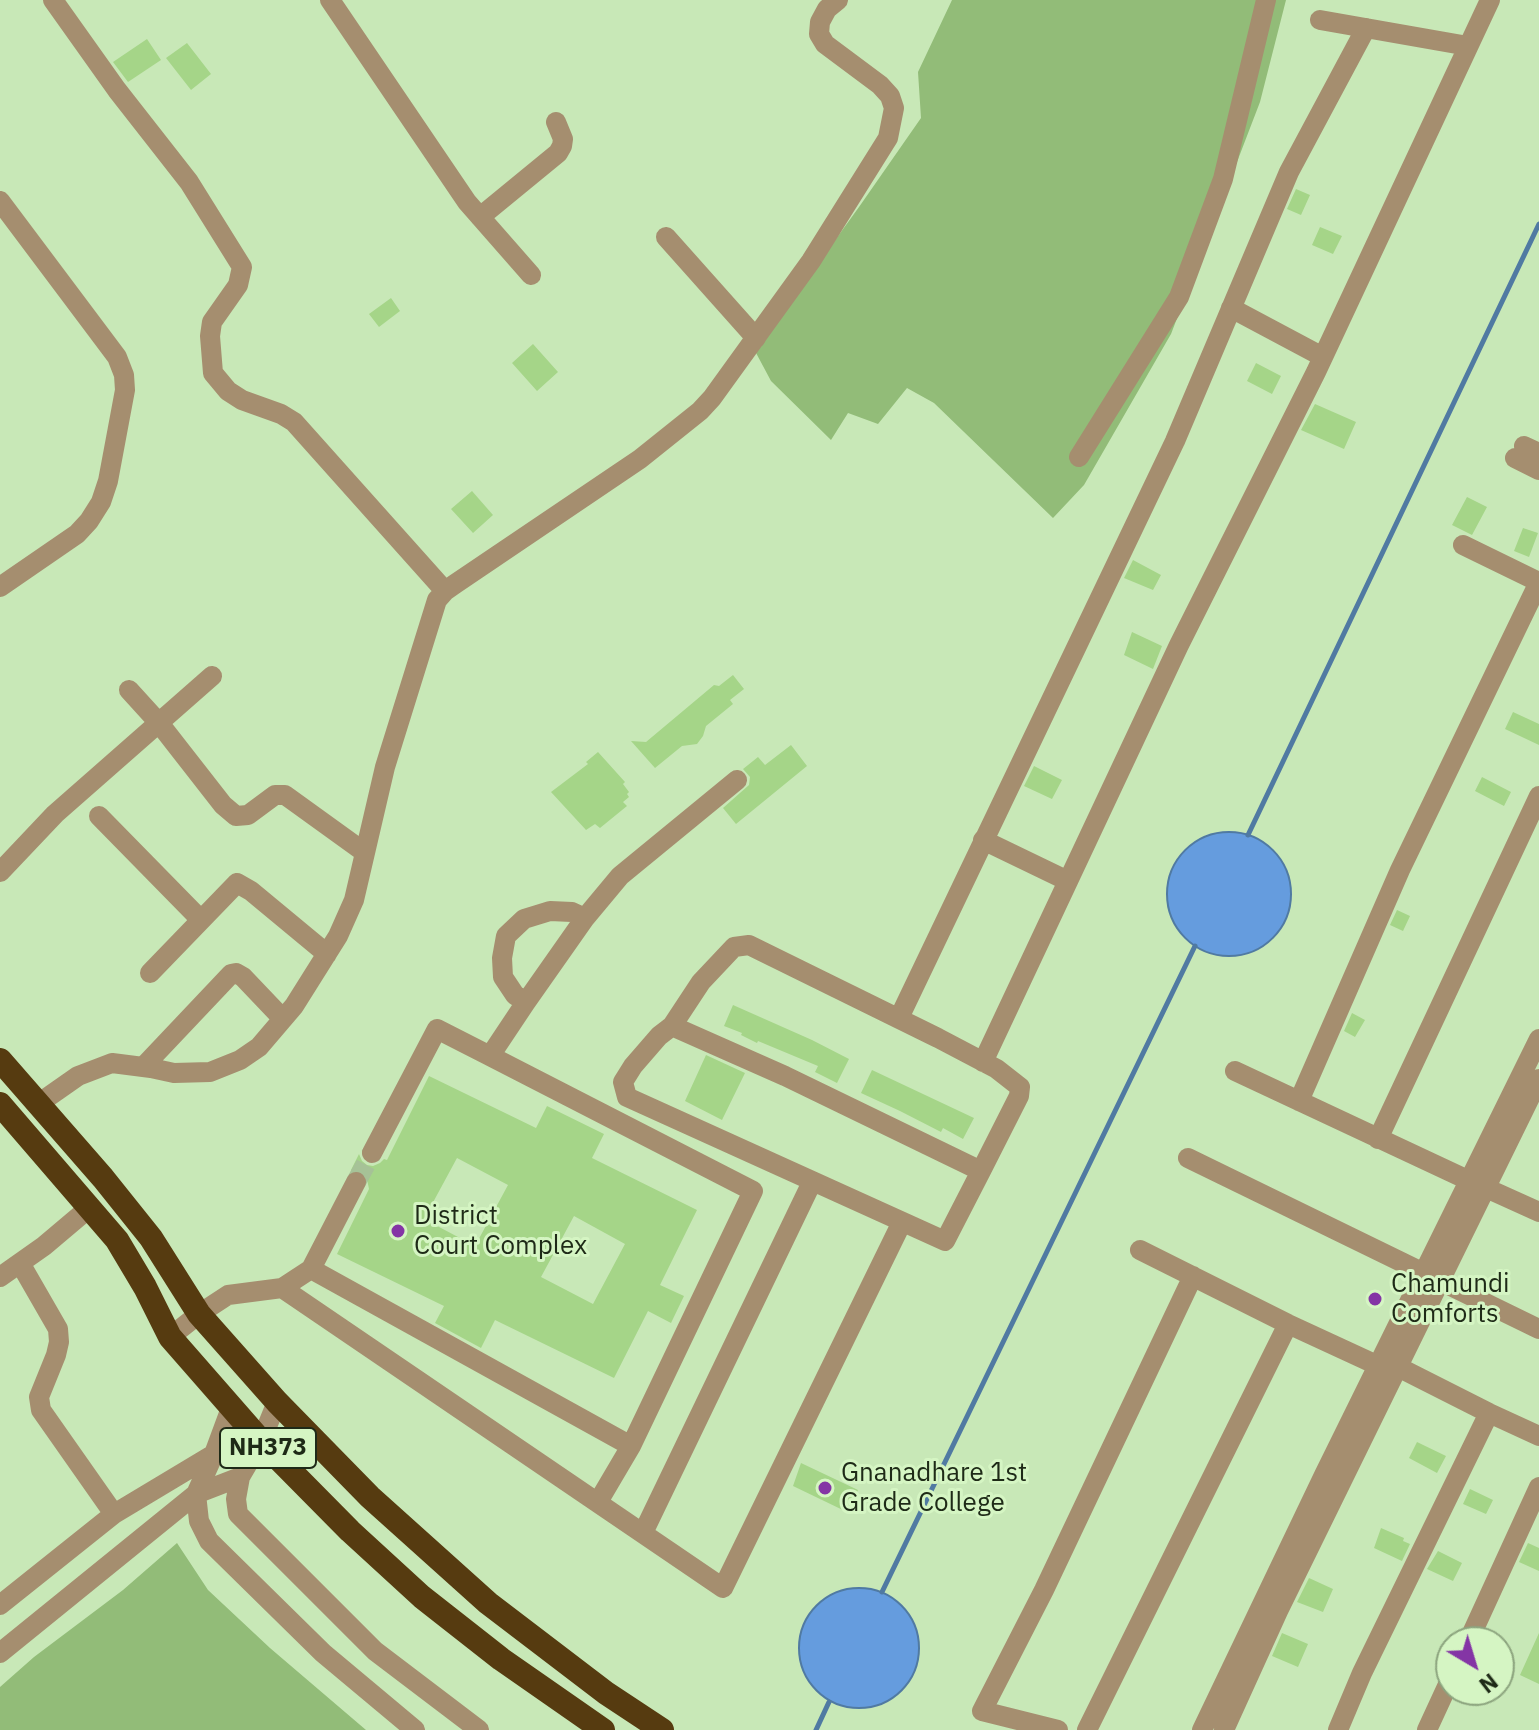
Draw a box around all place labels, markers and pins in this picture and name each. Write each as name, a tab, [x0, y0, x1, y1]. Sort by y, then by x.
place label: District Court Complex	[414, 1200, 587, 1262]
marker: District Court Complex	[389, 1222, 407, 1240]
place label: Chamundi Comforts	[1391, 1268, 1510, 1330]
marker: Chamundi Comforts	[1366, 1290, 1384, 1308]
place label: Gnanadhare 1st Grade College	[841, 1457, 1027, 1518]
marker: Gnanadhare 1st Grade College	[816, 1479, 834, 1497]

